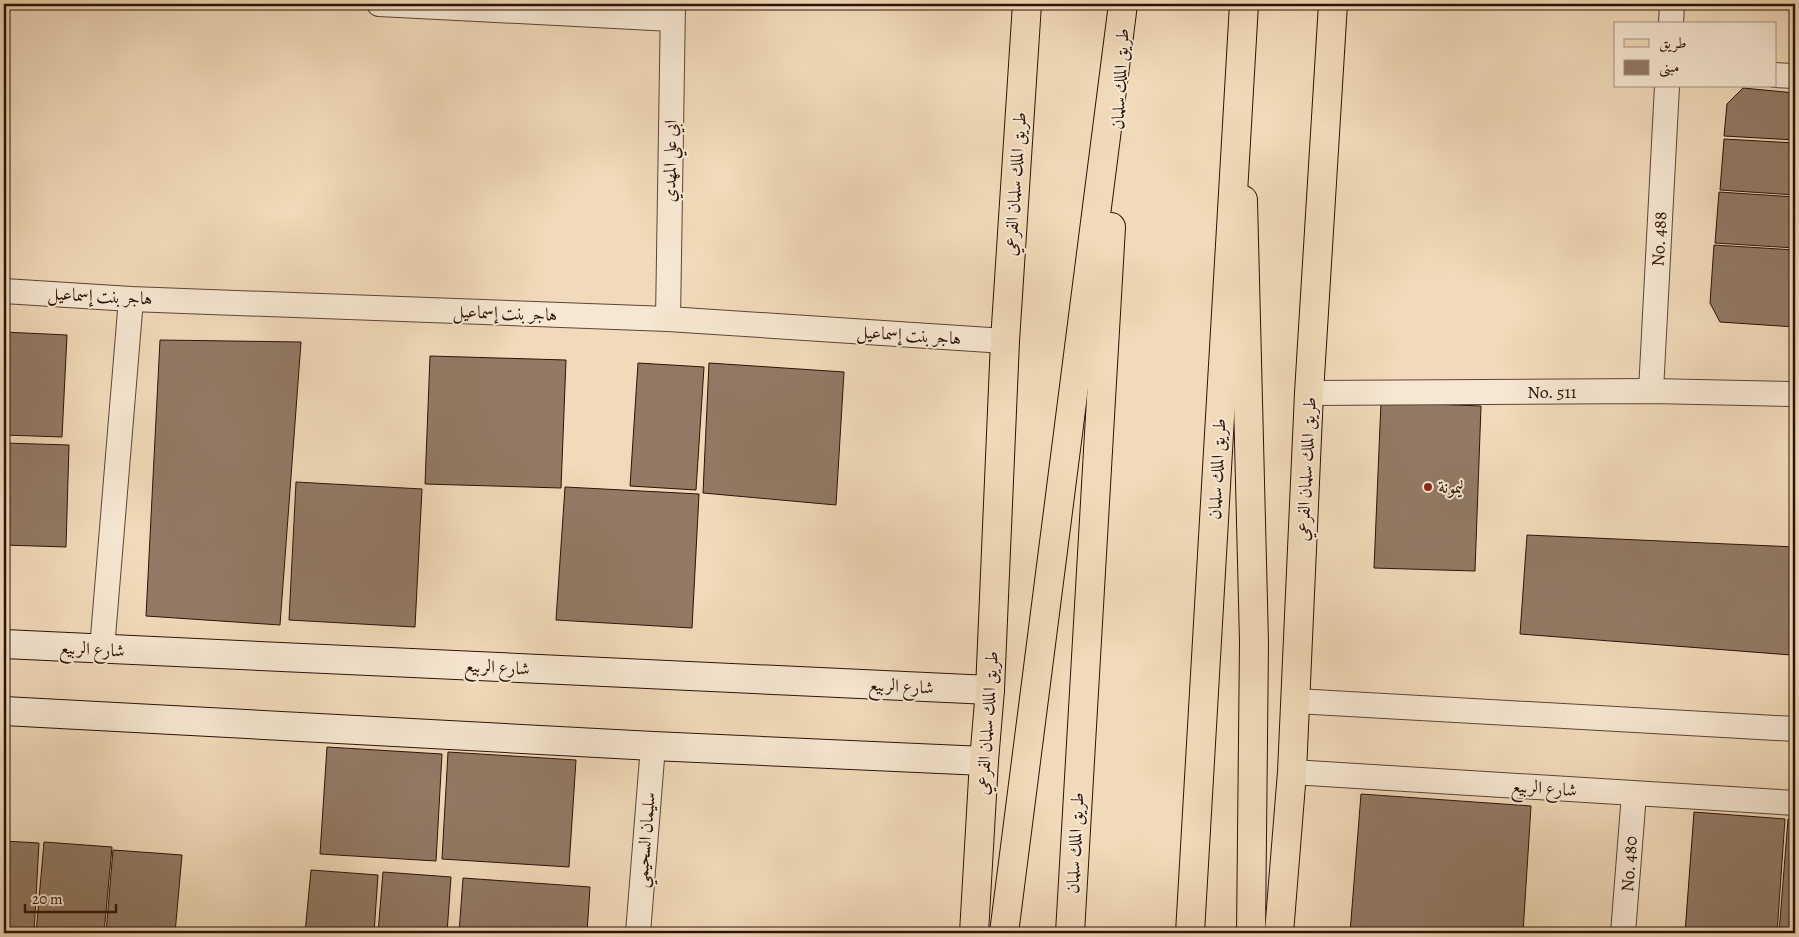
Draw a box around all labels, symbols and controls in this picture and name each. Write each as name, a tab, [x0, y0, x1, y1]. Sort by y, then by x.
legend	[1614, 22, 1776, 88]
street label: طريق الملك سلمان	[1105, 28, 1135, 130]
text: طريق	[1659, 33, 1686, 53]
text: مبنى	[1659, 57, 1679, 78]
street label: طريق الملك سلمان الفرعي	[998, 111, 1035, 257]
street label: ابي علي المهدي	[657, 119, 688, 203]
street label: No. 488	[1646, 211, 1672, 267]
street label: هاجر بنت إسماعيل	[47, 281, 153, 312]
street label: هاجر بنت إسماعيل	[452, 299, 558, 328]
street label: هاجر بنت إسماعيل	[856, 319, 962, 352]
street label: No. 511	[1527, 380, 1577, 404]
street label: طريق الملك سلمان الفرعي	[1290, 396, 1325, 542]
street label: طريق الملك سلمان	[1202, 418, 1232, 520]
place label: ليمونة	[1438, 475, 1464, 499]
marker: ليمونة	[1422, 481, 1434, 493]
street label: شارع الربيع	[58, 635, 125, 667]
street label: طريق الملك سلمان الفرعي	[970, 650, 1007, 796]
street label: شارع الربيع	[463, 653, 530, 685]
street label: شارع الربيع	[867, 672, 934, 704]
street label: شارع الربيع	[1510, 774, 1578, 806]
street label: سليمان السحيمي	[629, 791, 666, 889]
street label: طريق الملك سلمان	[1060, 792, 1090, 894]
street label: No. 480	[1615, 835, 1643, 893]
scale bar	[25, 882, 116, 914]
text: 20 m	[32, 889, 63, 909]

